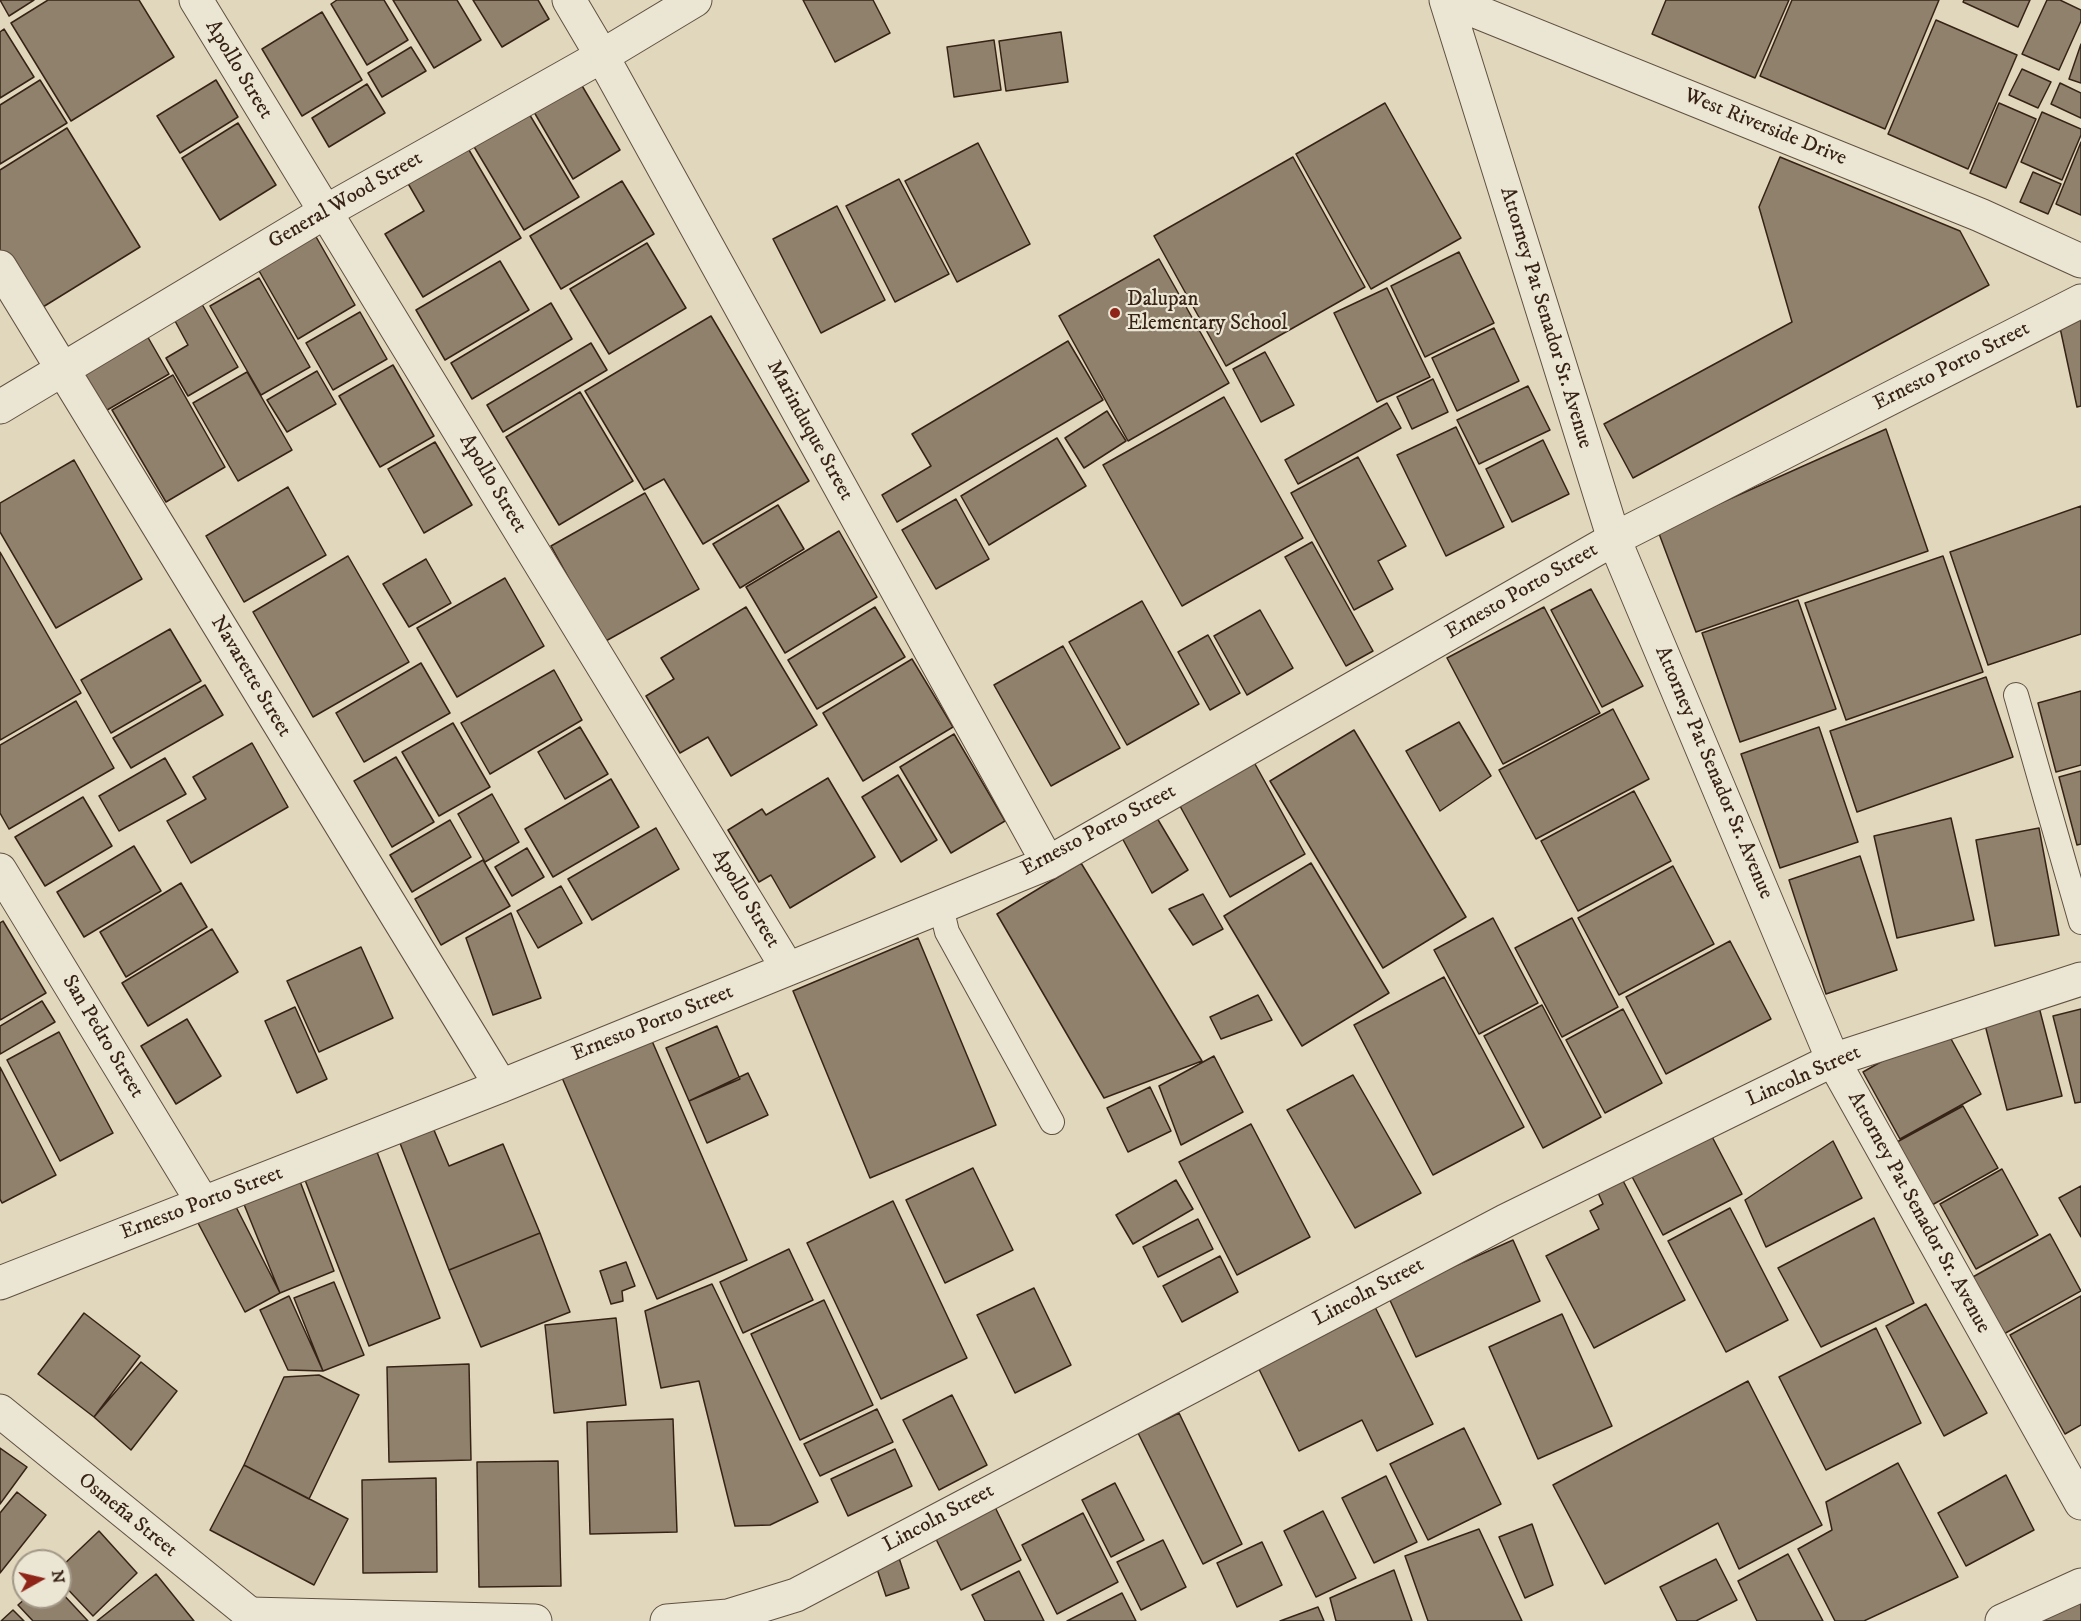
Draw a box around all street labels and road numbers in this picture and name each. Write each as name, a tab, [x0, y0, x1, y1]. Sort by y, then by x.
street label: Apollo Street	[199, 16, 277, 124]
street label: West Riverside Drive	[1680, 84, 1850, 172]
street label: General Wood Street	[264, 147, 428, 255]
street label: Attorney Pat Senador Sr. Avenue	[1493, 184, 1597, 452]
street label: Ernesto Porto Street	[1870, 317, 2034, 417]
street label: Marinduque Street	[760, 357, 858, 505]
street label: Apollo Street	[453, 430, 531, 538]
street label: Ernesto Porto Street	[1441, 538, 1603, 646]
street label: Navarette Street	[204, 612, 296, 742]
street label: Attorney Pat Senador Sr. Avenue	[1648, 643, 1778, 903]
street label: Ernesto Porto Street	[1017, 780, 1181, 882]
street label: Apollo Street	[706, 845, 784, 953]
street label: San Pedro Street	[55, 971, 149, 1103]
street label: Ernesto Porto Street	[569, 980, 737, 1068]
street label: Lincoln Street	[1743, 1041, 1865, 1113]
street label: Attorney Pat Senador Sr. Avenue	[1841, 1088, 1995, 1338]
street label: Ernesto Porto Street	[117, 1161, 287, 1247]
street label: Lincoln Street	[1309, 1253, 1429, 1333]
street label: Osmeña Street	[72, 1468, 182, 1564]
street label: Lincoln Street	[879, 1479, 999, 1559]

